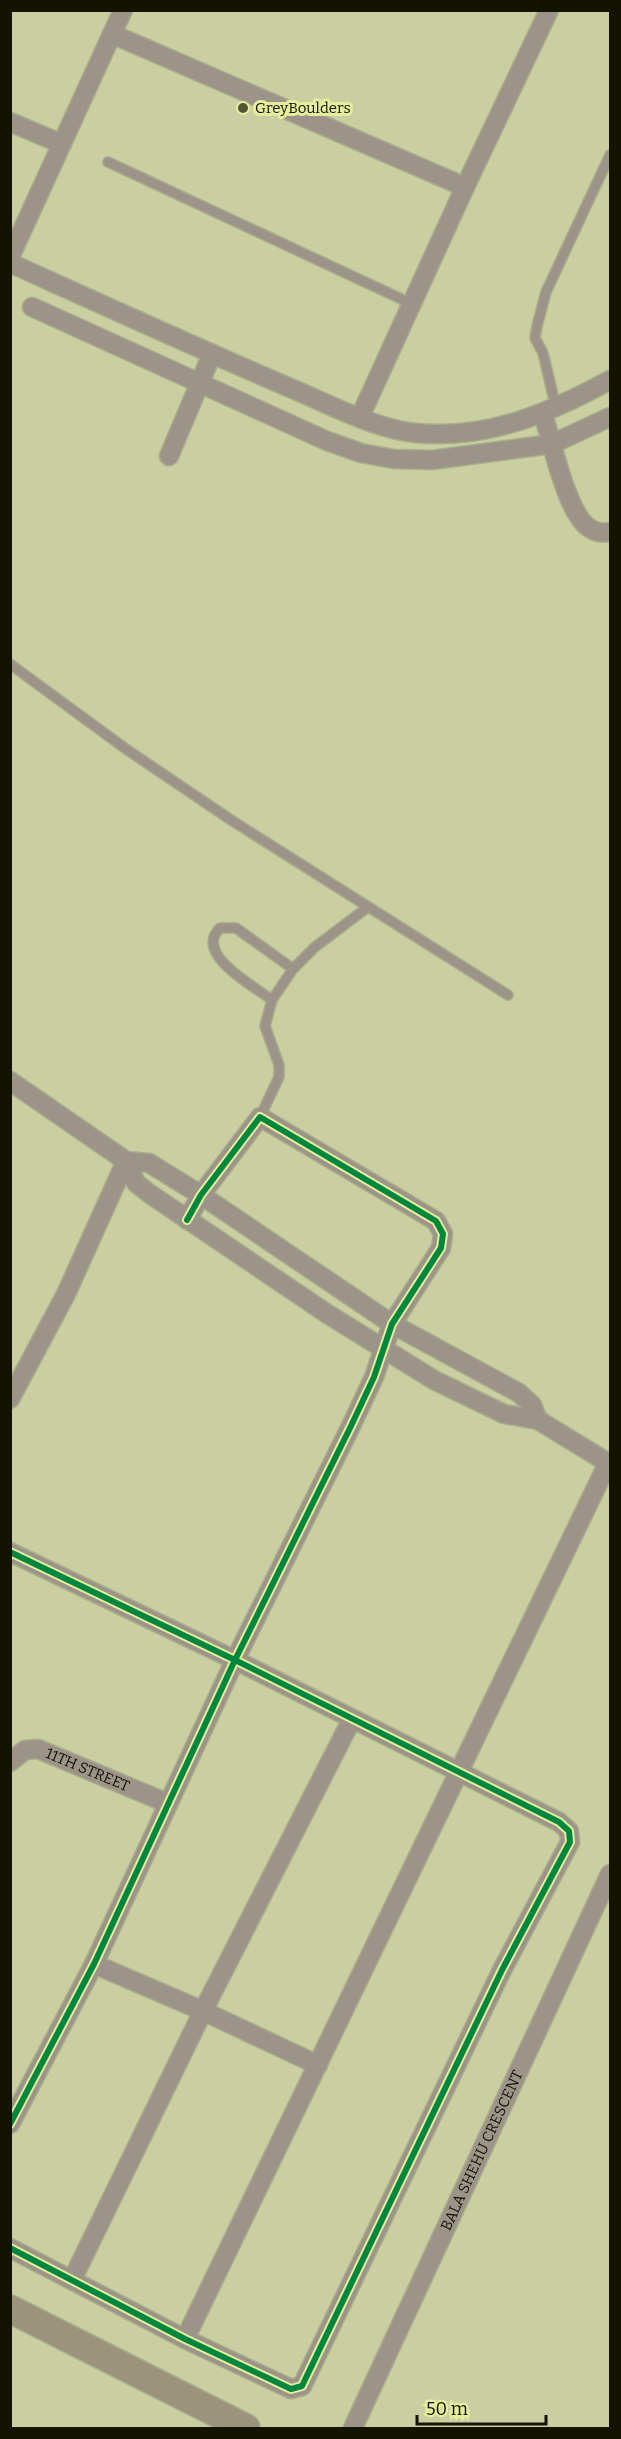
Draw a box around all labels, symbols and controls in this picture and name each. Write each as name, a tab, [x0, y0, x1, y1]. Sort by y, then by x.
place label: GreyBoulders	[255, 99, 351, 117]
marker: GreyBoulders	[236, 101, 250, 115]
street label: 11TH STREET	[43, 1744, 132, 1795]
street label: BALA SHEHU CRESCENT	[437, 2067, 527, 2233]
scale bar	[417, 2388, 546, 2426]
text: 50 m	[426, 2398, 468, 2420]

